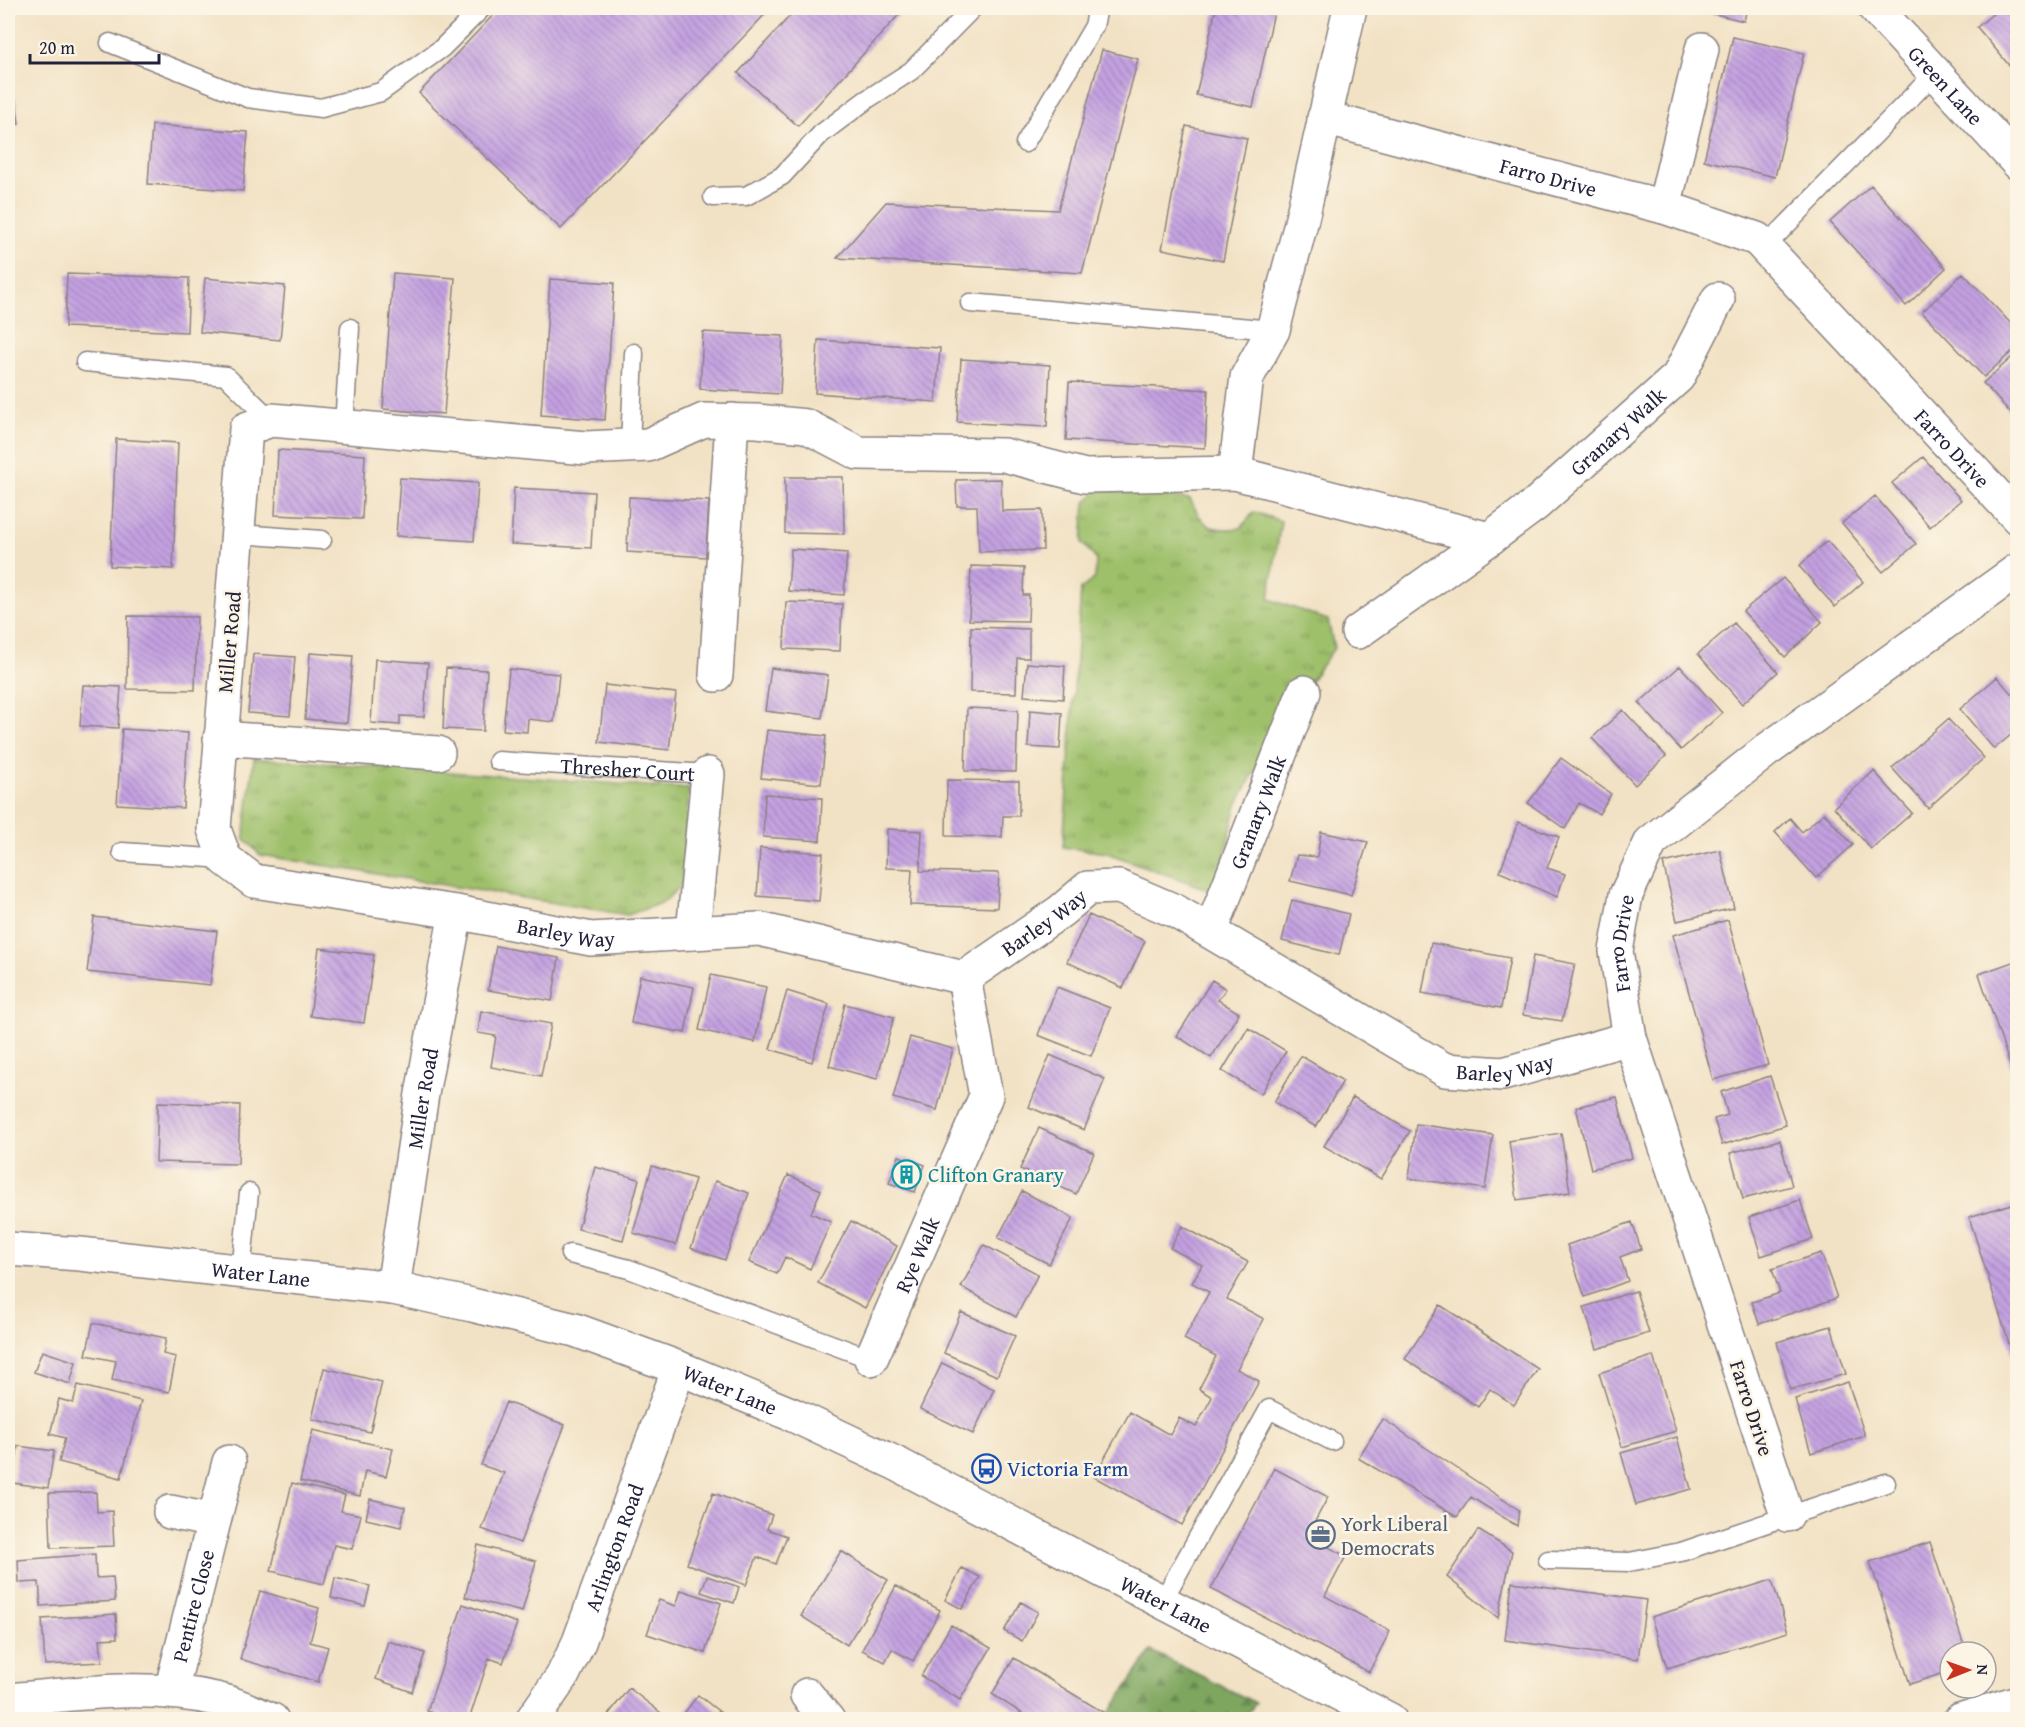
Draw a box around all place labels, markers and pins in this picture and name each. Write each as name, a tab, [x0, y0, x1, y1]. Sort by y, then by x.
building icon: Clifton Granary	[891, 1158, 923, 1190]
place label: Clifton Granary	[928, 1159, 1065, 1190]
bus stop icon: Victoria Farm	[970, 1452, 1002, 1484]
place label: Victoria Farm	[1007, 1453, 1128, 1484]
place label: York Liberal Democrats	[1341, 1508, 1448, 1563]
office icon: York Liberal Democrats	[1304, 1519, 1336, 1551]

